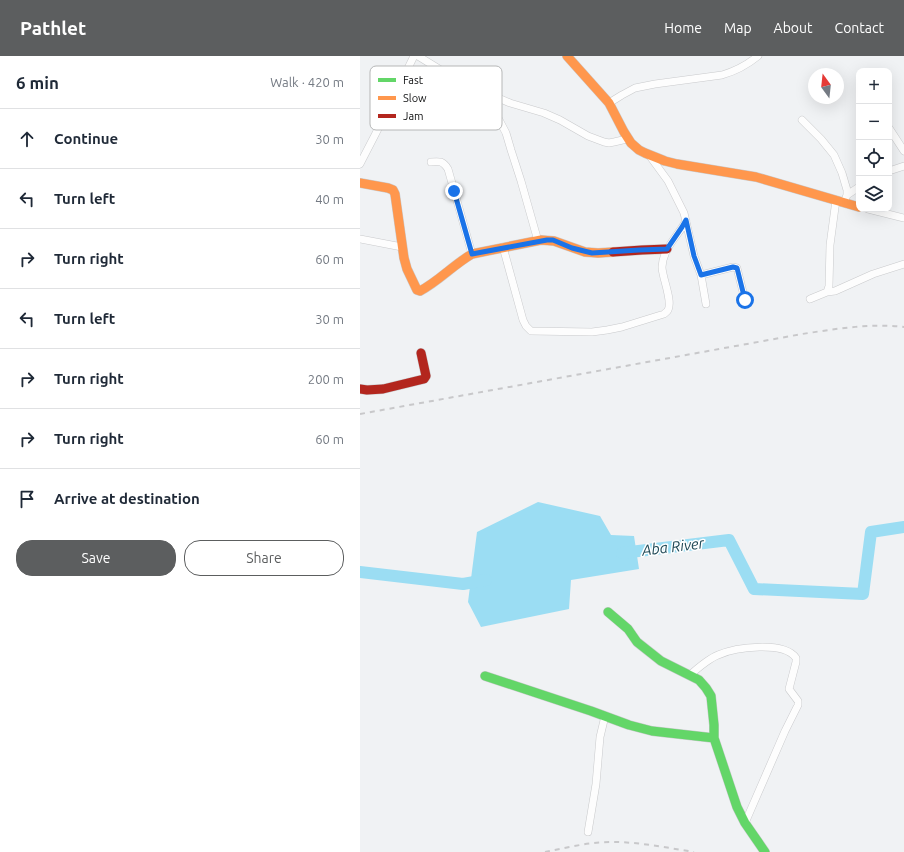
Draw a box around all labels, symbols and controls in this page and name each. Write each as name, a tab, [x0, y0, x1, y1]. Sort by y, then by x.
text: Pathlet	[20, 17, 86, 39]
text: Home	[664, 20, 702, 36]
text: Map	[724, 20, 752, 36]
text: About	[774, 20, 813, 36]
text: Contact	[835, 20, 884, 36]
legend	[370, 66, 502, 130]
north arrow	[808, 68, 844, 104]
map controls	[856, 68, 892, 212]
button: +	[856, 68, 892, 104]
text: 6 min	[16, 73, 59, 92]
text: Fast	[403, 74, 424, 86]
text: Walk · 420 m	[270, 75, 344, 89]
text: Slow	[403, 92, 427, 104]
button: −	[856, 104, 892, 140]
text: Jam	[403, 110, 424, 122]
icon: ahead	[16, 128, 38, 150]
text: Continue	[54, 130, 118, 147]
text: 30 m	[315, 132, 344, 146]
button: locate	[856, 140, 892, 176]
button: layers	[856, 176, 892, 212]
route end	[445, 182, 463, 200]
icon: left	[16, 188, 38, 210]
text: Turn left	[54, 190, 115, 207]
text: 40 m	[315, 192, 344, 206]
icon: right	[16, 248, 38, 270]
text: Turn right	[54, 250, 124, 267]
text: 60 m	[315, 252, 344, 266]
route start	[736, 291, 754, 309]
icon: left	[16, 308, 38, 330]
text: Turn left	[54, 310, 115, 327]
text: 30 m	[315, 312, 344, 326]
icon: right	[16, 368, 38, 390]
text: Turn right	[54, 370, 124, 387]
text: 200 m	[308, 372, 344, 386]
icon: right	[16, 428, 38, 450]
text: Turn right	[54, 430, 124, 447]
text: 60 m	[315, 432, 344, 446]
icon: arrive	[16, 488, 38, 510]
text: Arrive at destination	[54, 490, 200, 507]
water label: Aba River	[640, 534, 706, 559]
button: Save	[16, 540, 176, 576]
button: Share	[184, 540, 344, 576]

